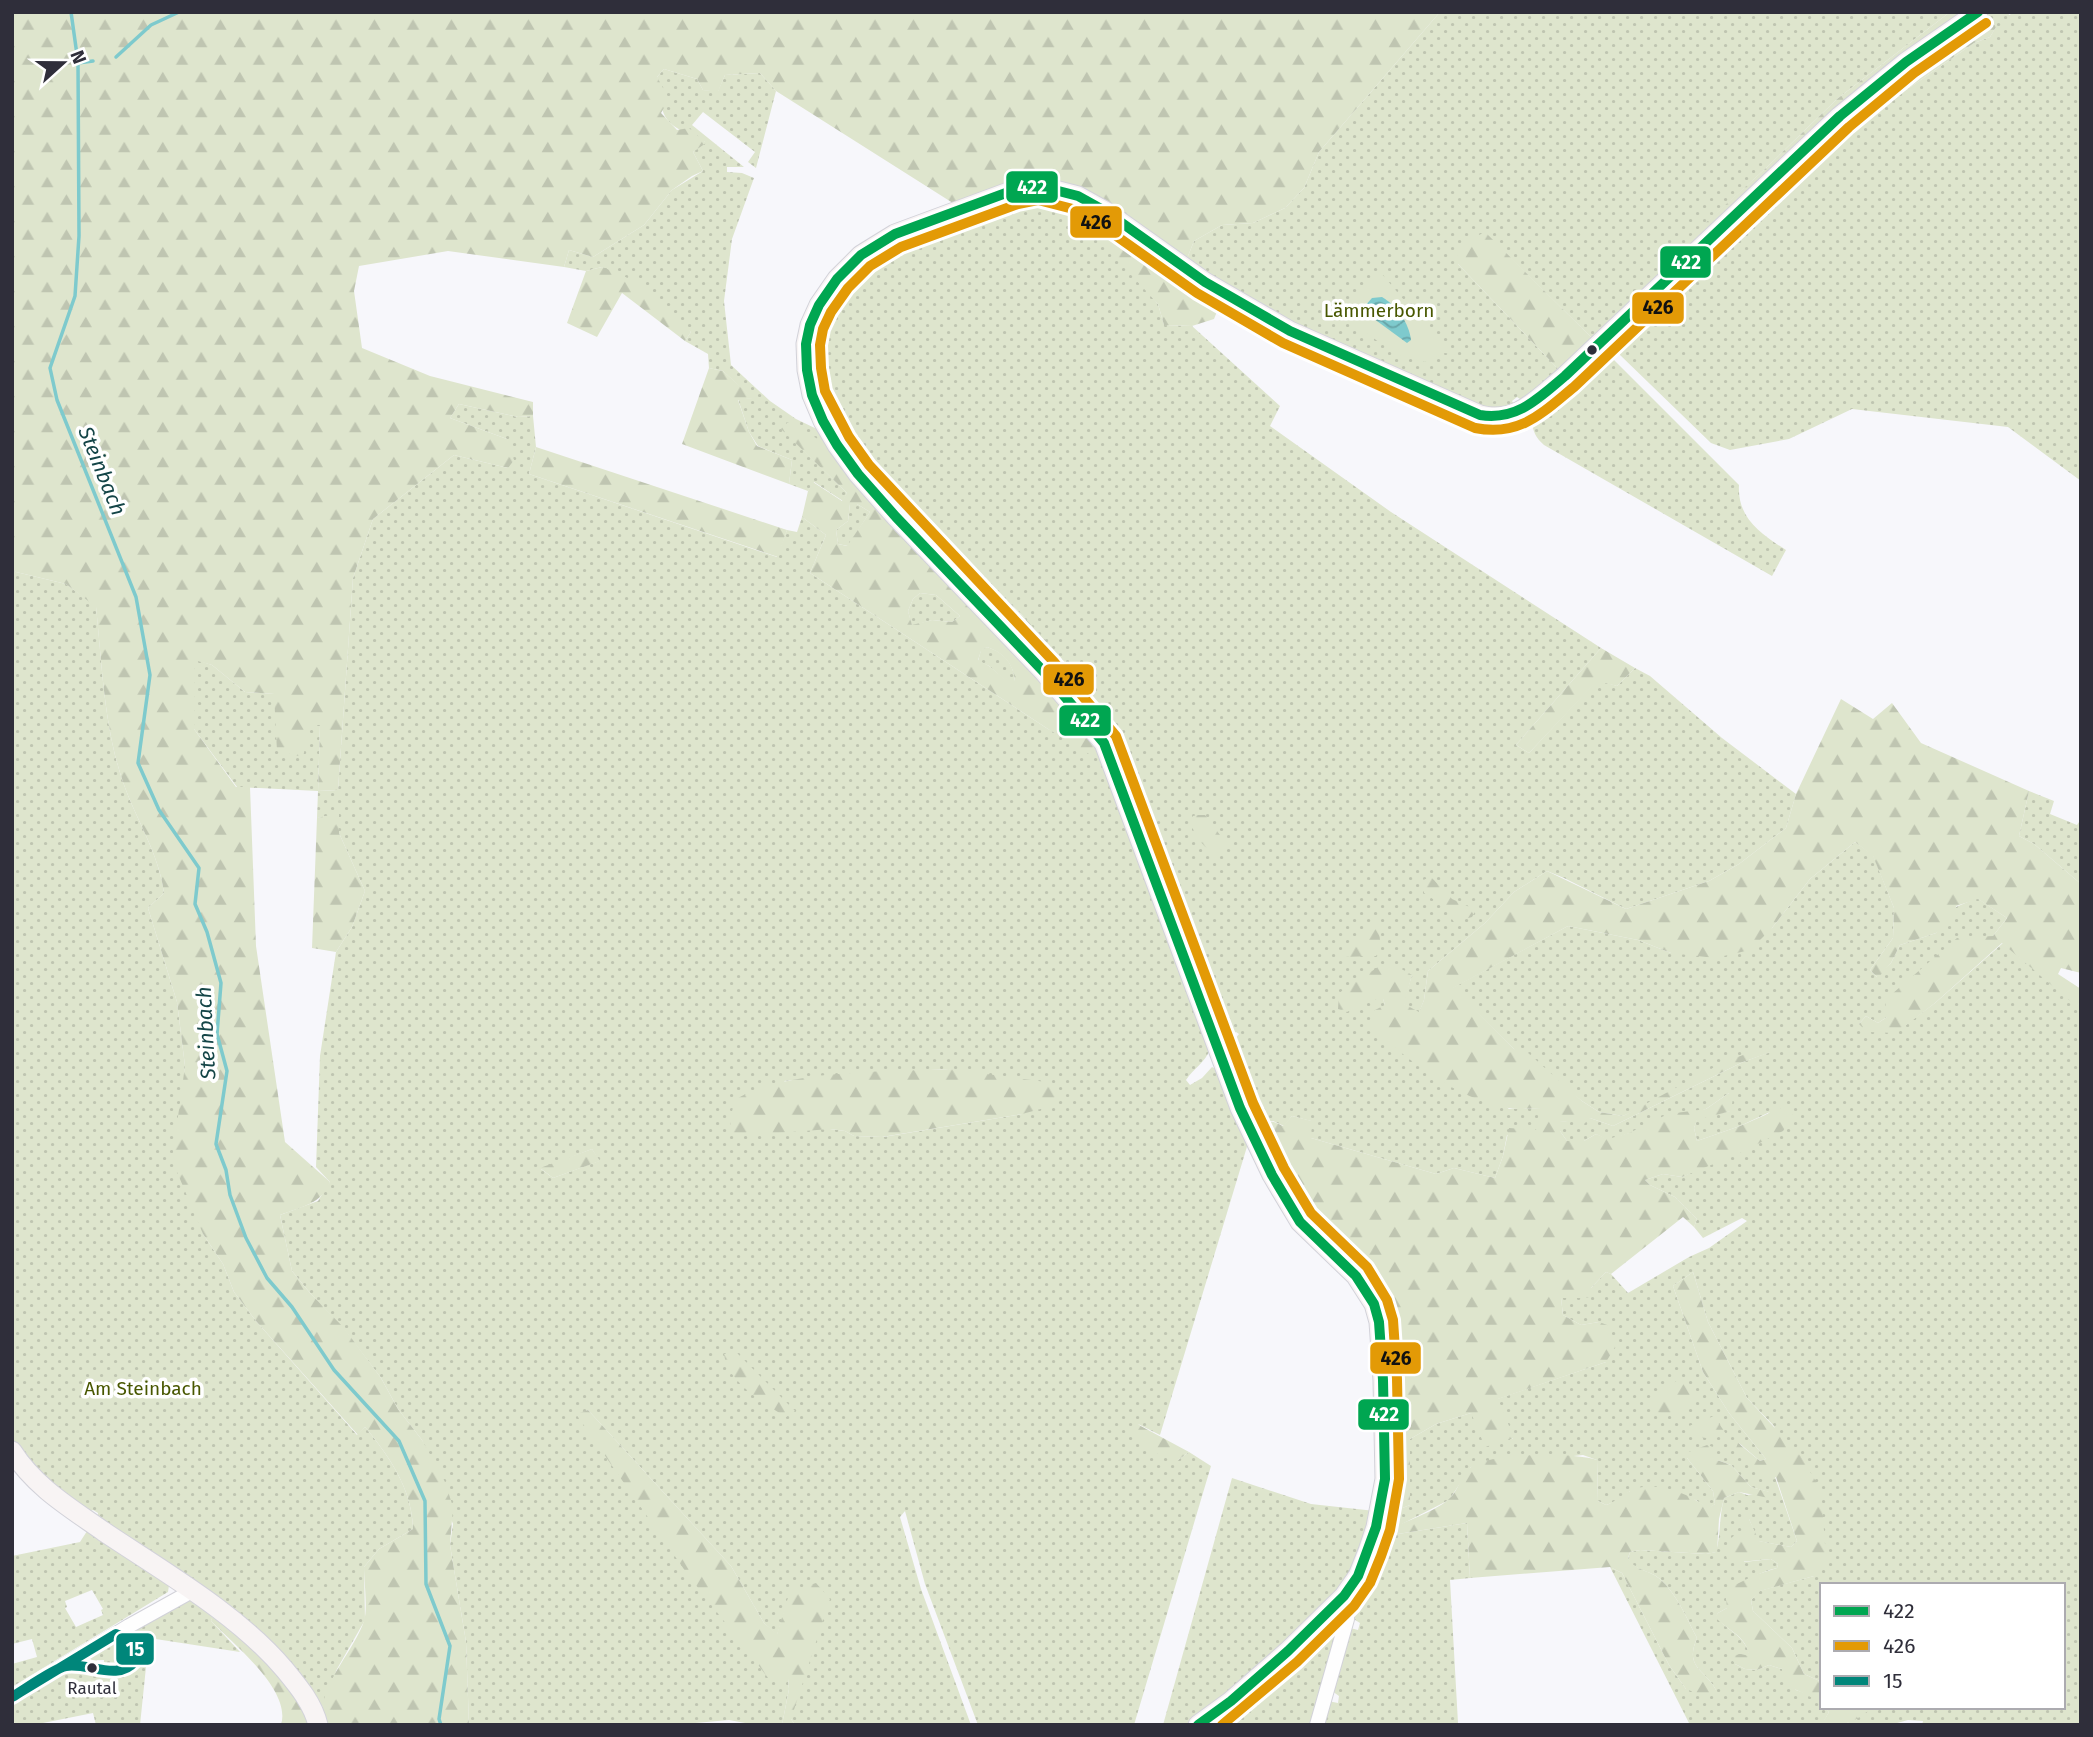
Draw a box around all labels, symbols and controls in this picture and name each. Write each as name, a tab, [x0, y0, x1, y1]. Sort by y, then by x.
north arrow	[28, 28, 98, 98]
text: N	[65, 47, 91, 67]
line badge: 422	[1005, 170, 1059, 204]
text: 422	[1017, 176, 1047, 199]
line badge: 426	[1069, 205, 1123, 239]
text: 426	[1081, 211, 1112, 234]
line badge: 422	[1659, 245, 1712, 279]
text: 422	[1671, 251, 1701, 274]
line badge: 426	[1631, 291, 1685, 325]
text: 426	[1643, 296, 1674, 319]
park label: Lämmerborn	[1324, 299, 1434, 322]
unlabelled marker	[1585, 343, 1599, 357]
water label: Steinbach	[72, 422, 132, 519]
line badge: 426	[1042, 663, 1095, 696]
text: 426	[1054, 668, 1085, 691]
line badge: 422	[1058, 704, 1112, 737]
text: 422	[1070, 709, 1100, 732]
water label: Steinbach	[191, 986, 221, 1081]
line badge: 426	[1369, 1341, 1422, 1375]
text: 426	[1381, 1347, 1412, 1370]
park label: Am Steinbach	[84, 1377, 202, 1400]
line badge: 422	[1357, 1398, 1410, 1431]
text: 422	[1369, 1403, 1399, 1426]
legend	[1820, 1583, 2065, 1709]
text: 422	[1883, 1598, 1915, 1624]
line badge: 15	[115, 1632, 155, 1666]
text: 426	[1883, 1633, 1915, 1659]
text: 15	[125, 1638, 145, 1661]
marker: Rautal	[85, 1661, 99, 1675]
text: 15	[1883, 1668, 1903, 1694]
place label: Rautal	[67, 1678, 117, 1699]

